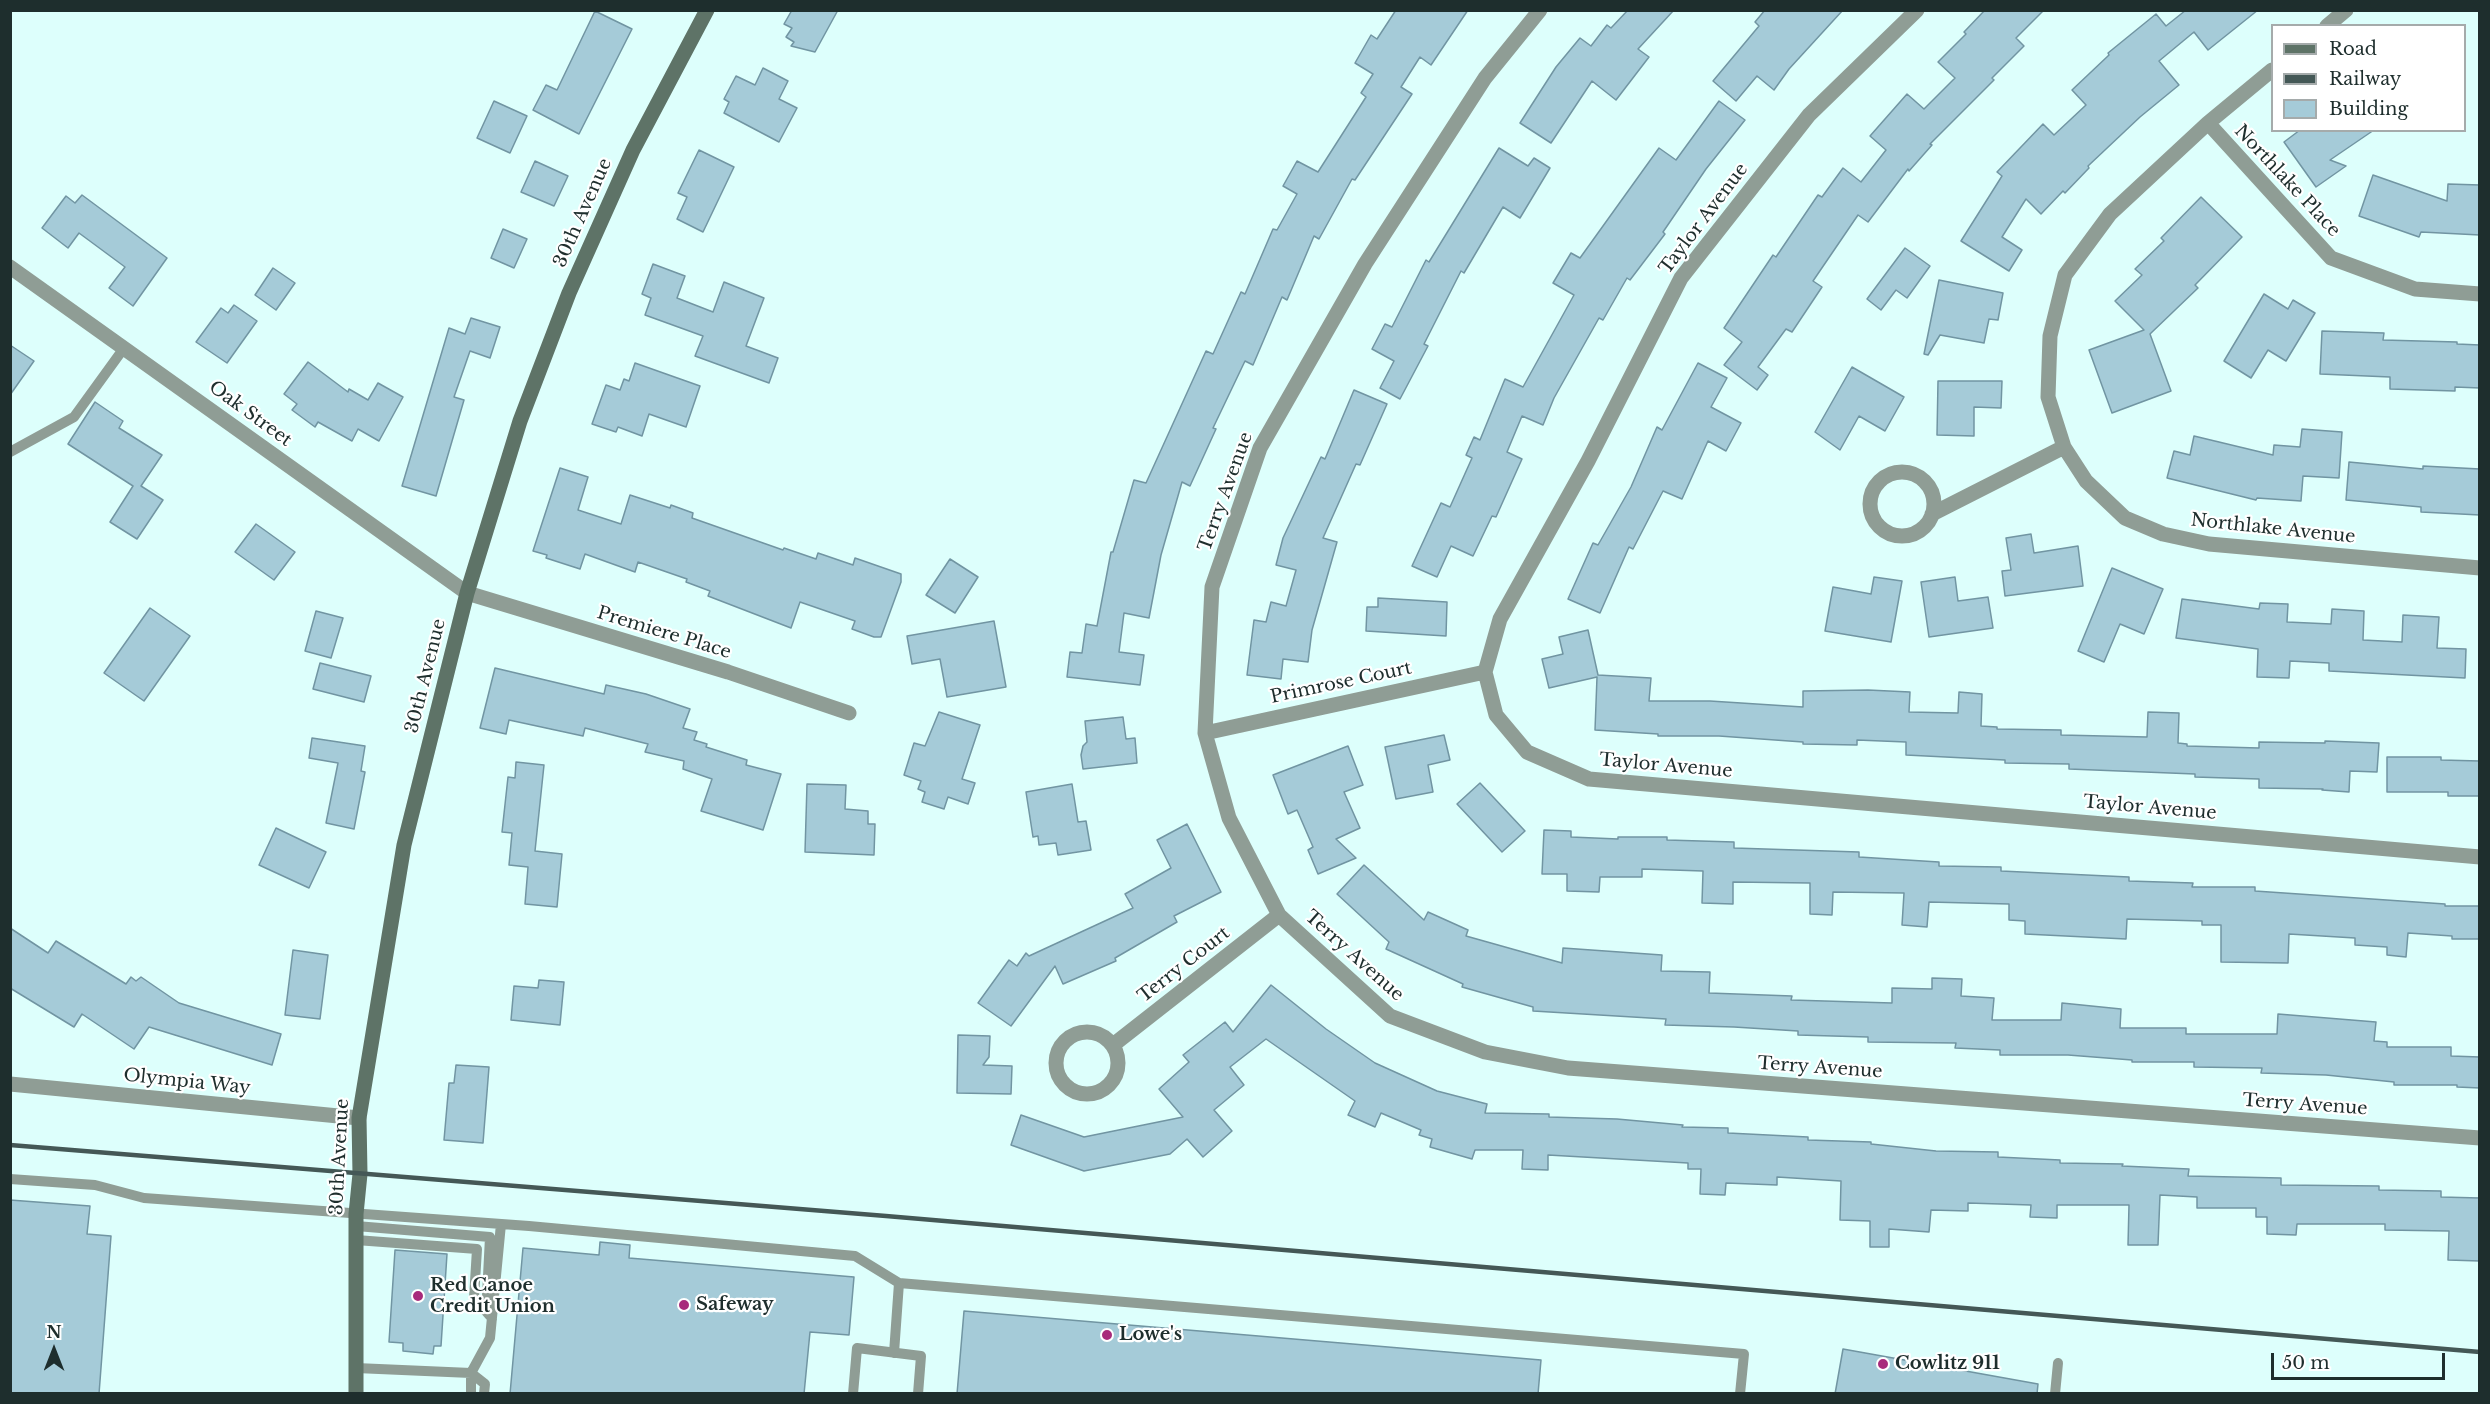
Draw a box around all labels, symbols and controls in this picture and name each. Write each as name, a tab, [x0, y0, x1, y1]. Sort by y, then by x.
legend	[2271, 24, 2466, 132]
text: Road	[2329, 38, 2377, 60]
text: Railway	[2329, 68, 2401, 90]
text: Building	[2329, 98, 2408, 120]
street label: Northlake Place	[2230, 121, 2344, 241]
street label: 30th Avenue	[549, 155, 617, 271]
street label: Taylor Avenue	[1655, 159, 1753, 279]
street label: Oak Street	[204, 377, 296, 451]
street label: Terry Avenue	[1194, 429, 1258, 555]
street label: Northlake Avenue	[2190, 510, 2356, 548]
street label: Premiere Place	[594, 602, 734, 664]
street label: 30th Avenue	[401, 617, 451, 735]
street label: Primrose Court	[1268, 657, 1414, 709]
street label: Taylor Avenue	[1599, 749, 1733, 783]
street label: Taylor Avenue	[2083, 791, 2217, 825]
street label: Terry Avenue	[1300, 906, 1408, 1006]
street label: Terry Court	[1134, 923, 1234, 1007]
street label: Terry Avenue	[1757, 1053, 1883, 1083]
street label: Olympia Way	[122, 1065, 252, 1099]
street label: Terry Avenue	[2242, 1090, 2368, 1120]
street label: 30th Avenue	[326, 1098, 354, 1216]
place label: Red Canoe Credit Union	[430, 1275, 555, 1318]
marker: Red Canoe Credit Union	[411, 1289, 425, 1303]
place label: Safeway	[696, 1294, 774, 1316]
marker: Safeway	[677, 1298, 691, 1312]
north arrow	[24, 1320, 84, 1380]
text: N	[46, 1322, 62, 1342]
place label: Lowe's	[1119, 1324, 1182, 1346]
marker: Lowe's	[1100, 1328, 1114, 1342]
scale bar	[2274, 1341, 2448, 1379]
text: 50 m	[2282, 1352, 2330, 1374]
place label: Cowlitz 911	[1895, 1353, 2000, 1375]
marker: Cowlitz 911	[1876, 1357, 1890, 1371]

